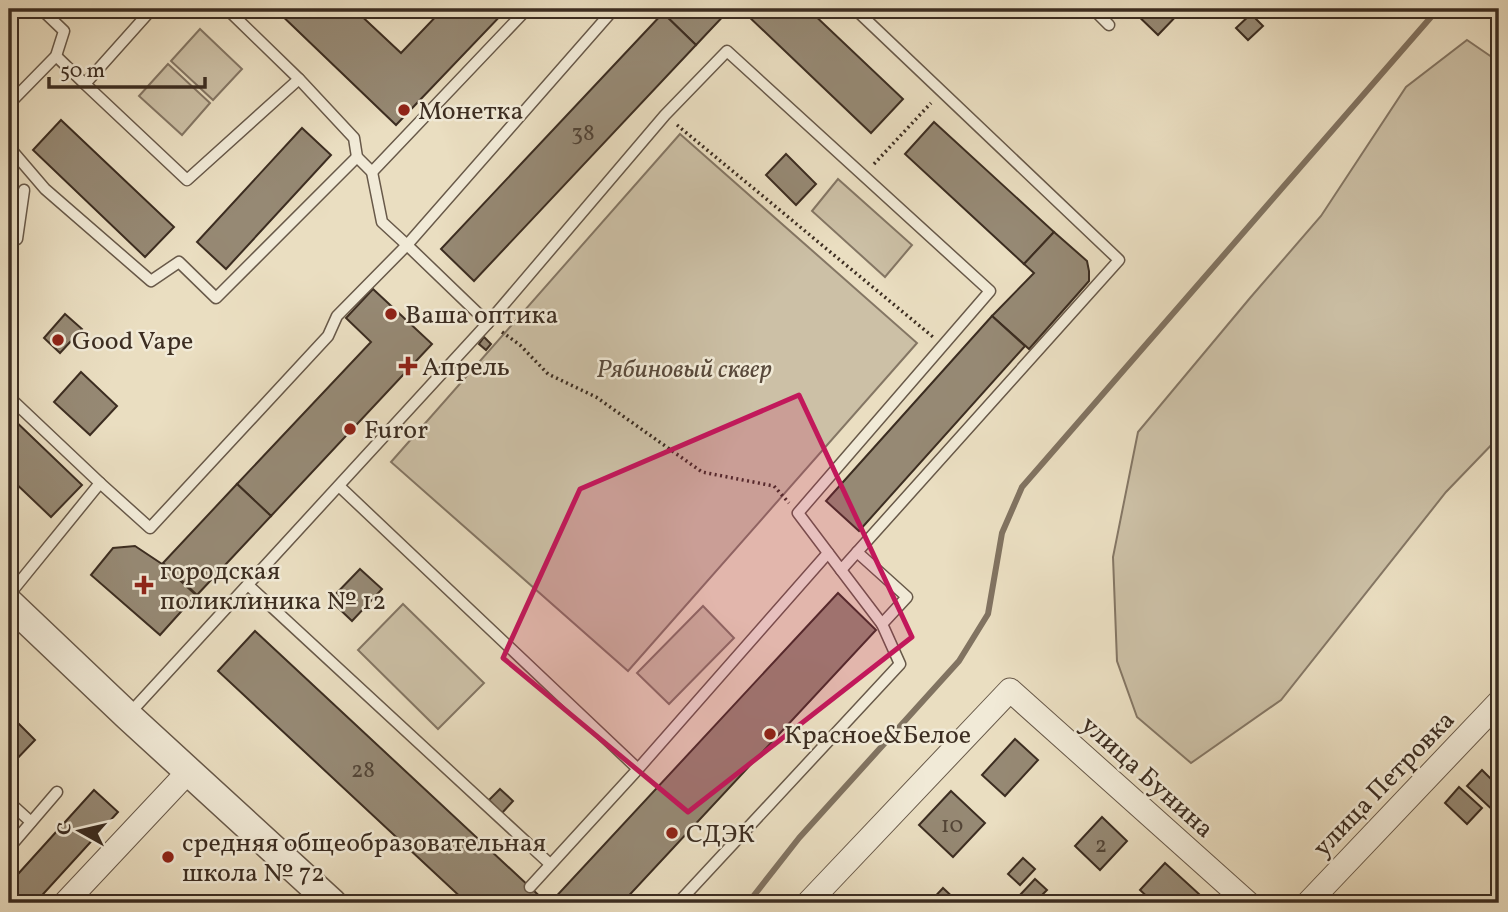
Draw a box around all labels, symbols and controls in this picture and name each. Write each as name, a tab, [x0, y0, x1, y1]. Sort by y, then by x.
scale bar	[49, 46, 205, 90]
text: 50 m	[60, 57, 105, 86]
place label: Монетка	[418, 94, 523, 130]
marker: Монетка	[396, 102, 412, 118]
house number: 38	[571, 118, 595, 150]
place label: Ваша оптика	[405, 298, 558, 334]
marker: Ваша оптика	[383, 306, 399, 322]
place label: Good Vape	[72, 324, 193, 360]
marker: Good Vape	[50, 332, 66, 348]
place label: Апрель	[422, 350, 510, 386]
park label: Рябиновый сквер	[596, 352, 772, 388]
marker: Апрель	[400, 358, 416, 374]
place label: Furor	[364, 413, 428, 449]
marker: Furor	[342, 421, 358, 437]
place label: городская поликлиника № 12	[160, 554, 386, 620]
marker: городская поликлиника № 12	[134, 575, 154, 595]
street label: улица Петровка	[1305, 703, 1464, 866]
street label: улица Бунина	[1072, 708, 1221, 847]
place label: Красное&Белое	[784, 718, 971, 754]
marker: Красное&Белое	[762, 726, 778, 742]
house number: 28	[351, 755, 375, 787]
north arrow	[46, 796, 116, 866]
house number: 10	[941, 810, 963, 842]
place label: СДЭК	[686, 817, 755, 853]
text: С	[51, 821, 79, 837]
marker: СДЭК	[664, 825, 680, 841]
place label: средняя общеобразовательная школа № 72	[182, 826, 546, 892]
house number: 2	[1095, 830, 1107, 862]
marker: средняя общеобразовательная школа № 72	[160, 849, 176, 865]

